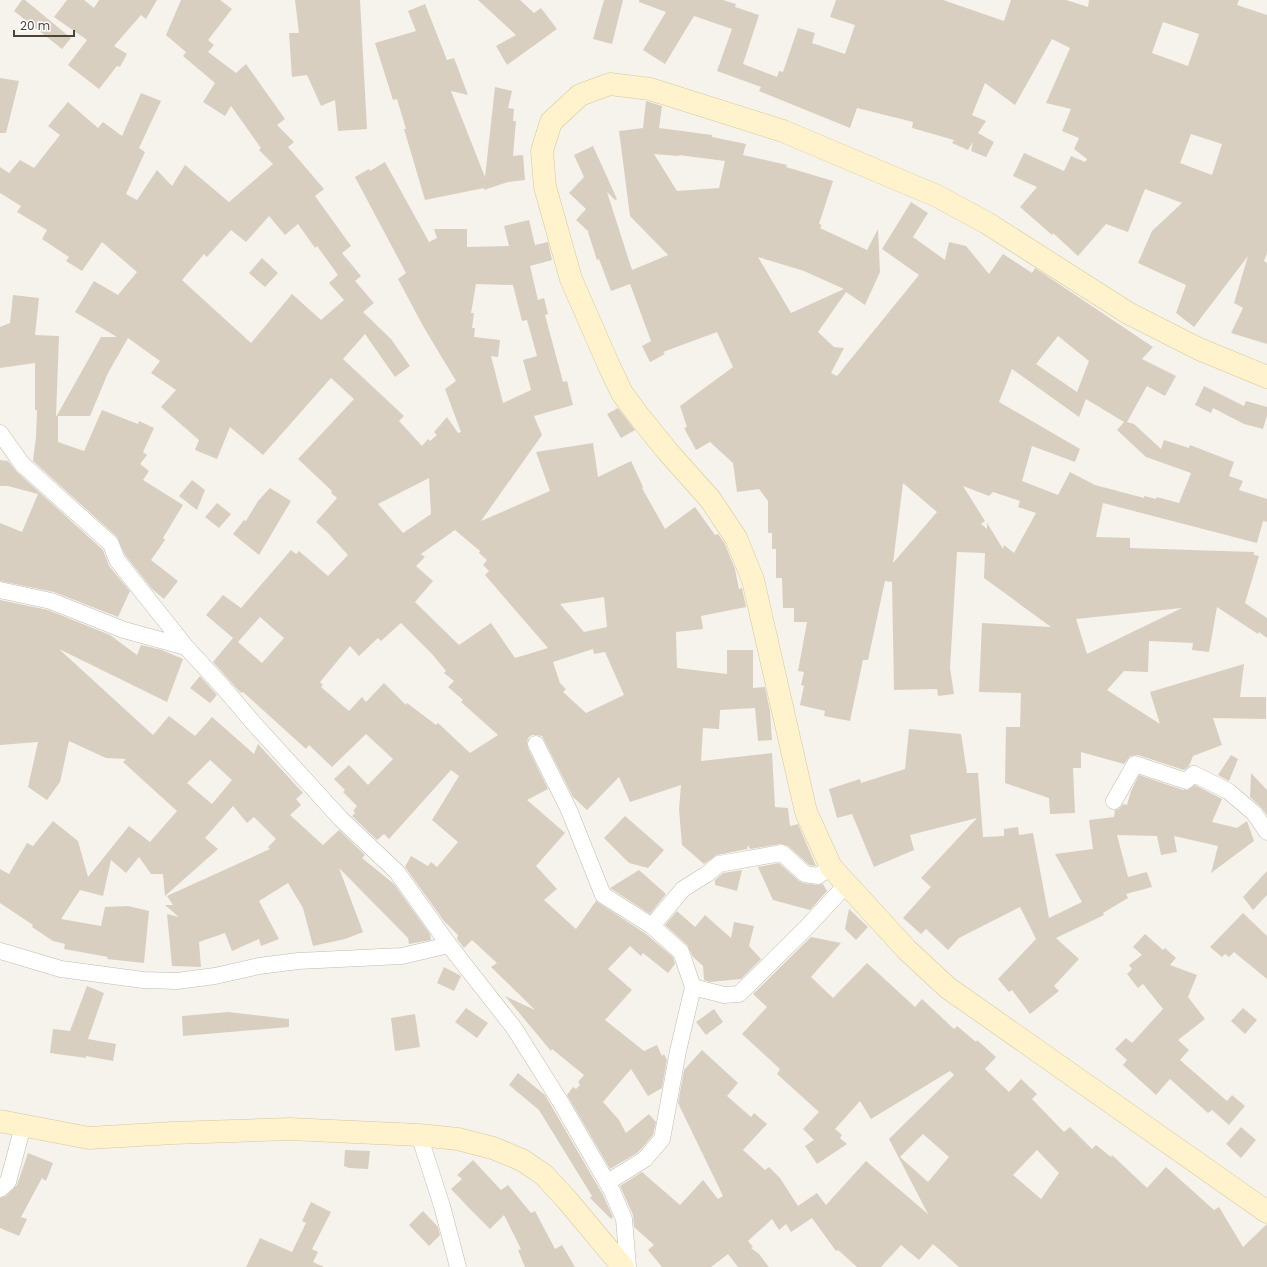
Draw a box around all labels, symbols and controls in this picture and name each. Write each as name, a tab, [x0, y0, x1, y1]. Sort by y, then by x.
scale bar	[14, 12, 74, 38]
text: 20 m	[20, 17, 50, 34]

